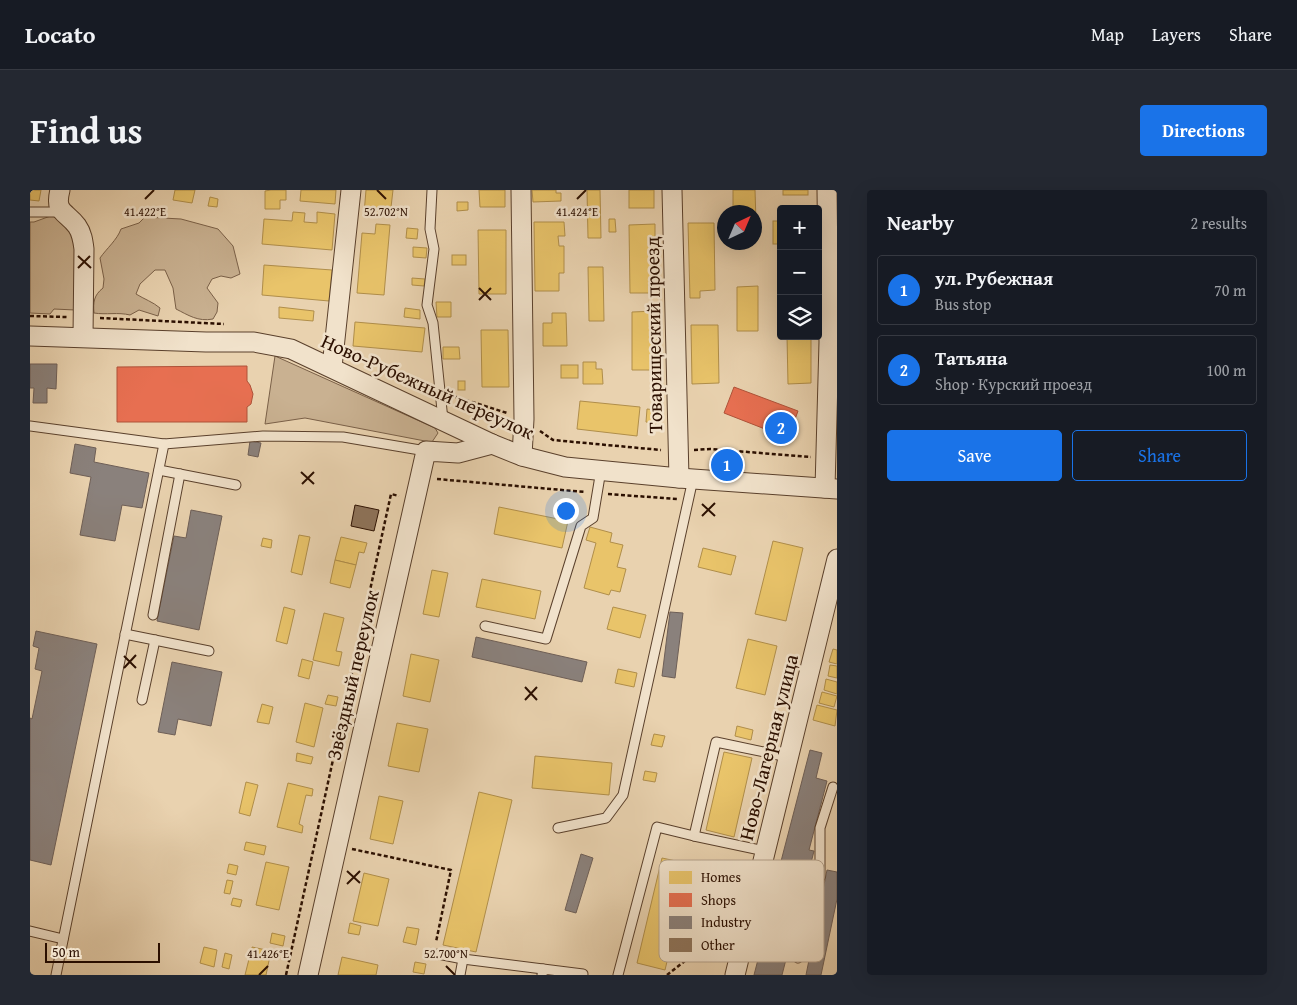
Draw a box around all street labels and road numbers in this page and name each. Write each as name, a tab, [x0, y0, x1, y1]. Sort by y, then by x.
street label: Товарищеский проезд	[637, 236, 669, 434]
street label: Ново-Рубежный переулок	[317, 326, 540, 446]
street label: Звёздный переулок	[318, 587, 386, 763]
street label: Ново-Лагерная улица	[731, 650, 805, 843]

